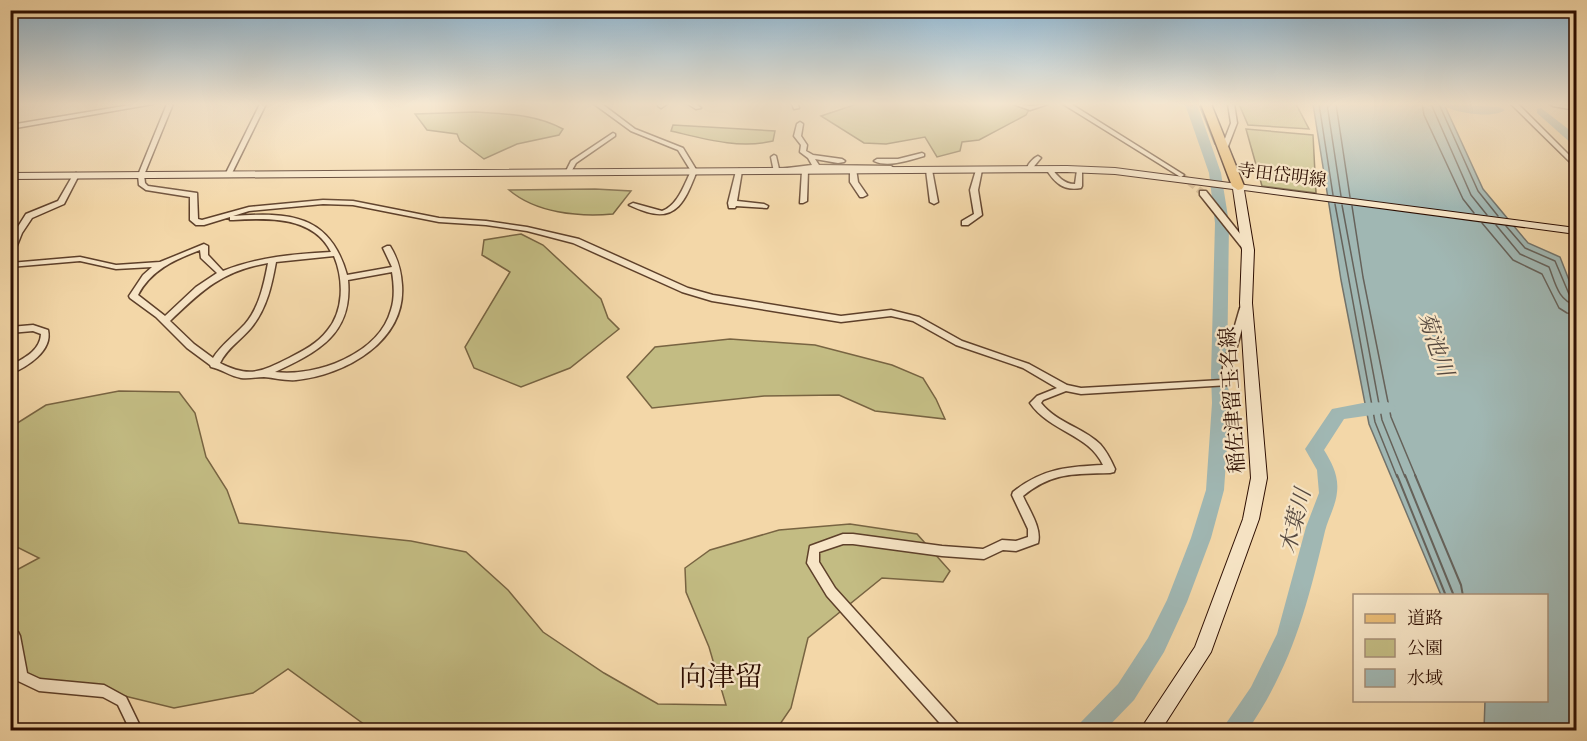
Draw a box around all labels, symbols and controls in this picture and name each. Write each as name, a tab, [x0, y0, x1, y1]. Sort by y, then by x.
street label: 寺田岱明線	[1236, 159, 1328, 191]
water label: 菊池川	[1412, 308, 1460, 381]
street label: 稲佐津留玉名線	[1214, 326, 1250, 474]
water label: 木葉川	[1274, 484, 1317, 556]
legend	[1353, 594, 1548, 702]
text: 道路	[1407, 607, 1443, 629]
text: 公園	[1407, 637, 1443, 659]
district label: 向津留	[679, 659, 763, 694]
text: 水域	[1407, 667, 1443, 689]

